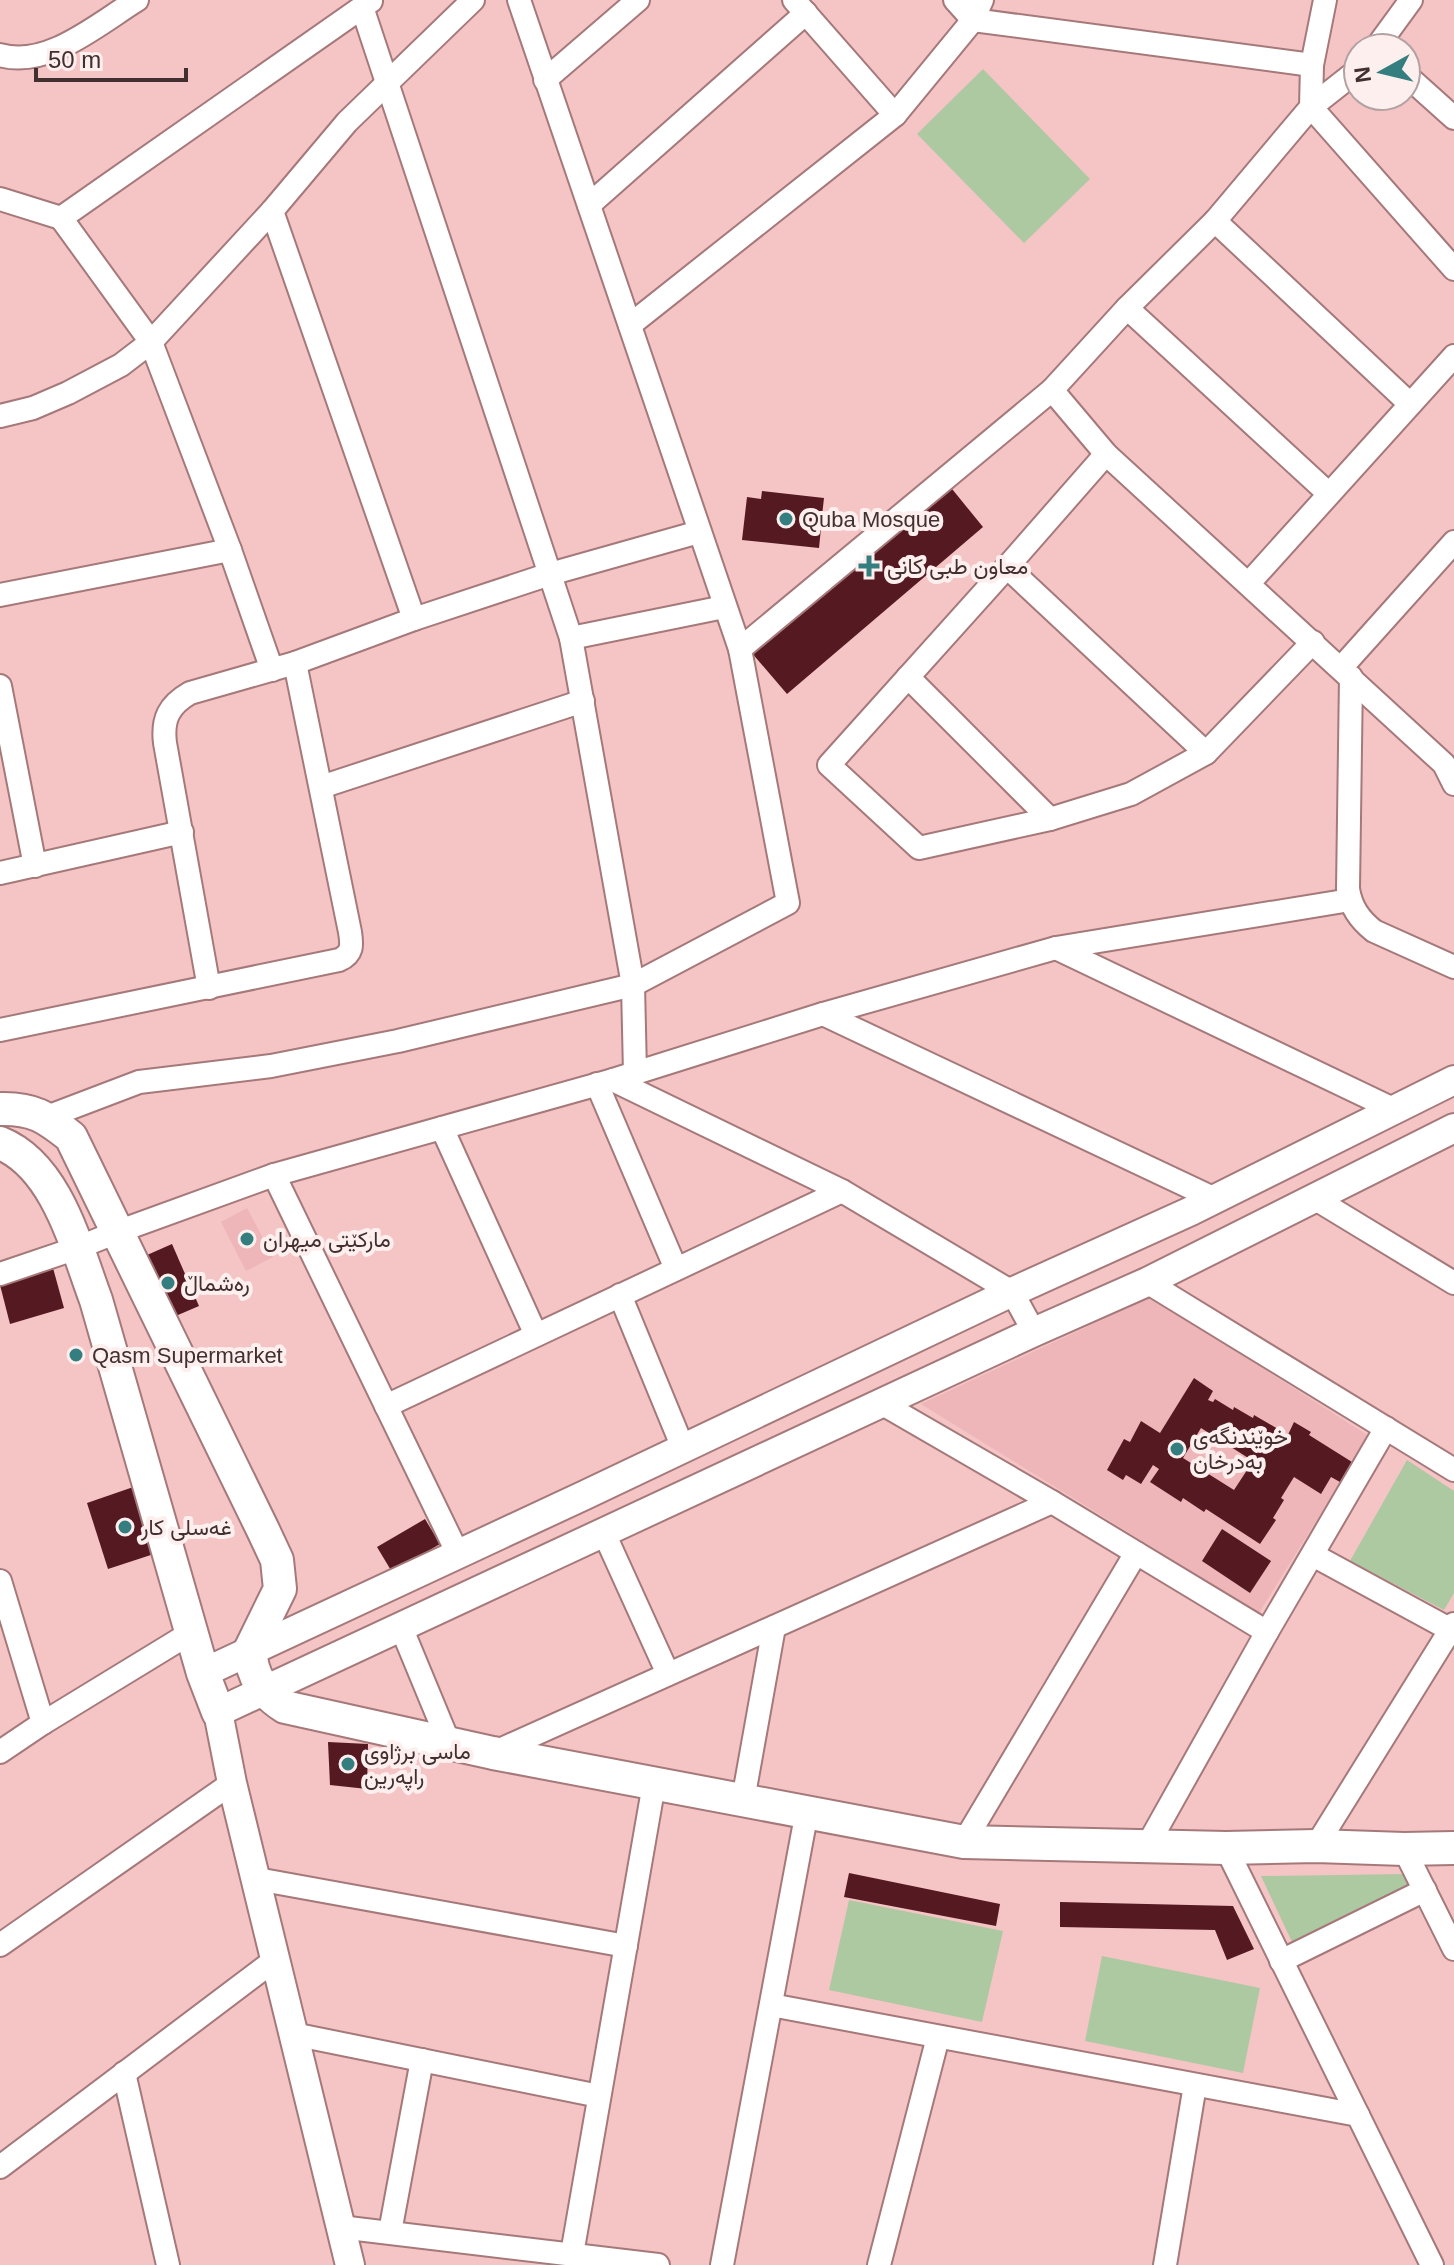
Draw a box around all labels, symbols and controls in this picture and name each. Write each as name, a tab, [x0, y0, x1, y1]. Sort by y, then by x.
scale bar	[36, 32, 186, 82]
north arrow	[1342, 32, 1422, 112]
text: 50 m	[48, 46, 101, 73]
text: N	[1349, 65, 1376, 84]
place label: Quba Mosque	[802, 507, 940, 532]
marker: Quba Mosque	[777, 510, 795, 528]
place label: معاون طبی کانی	[887, 554, 1028, 580]
marker: معاون طبی کانی	[858, 555, 880, 577]
place label: مارکێتی میهران	[263, 1227, 391, 1253]
marker: مارکێتی میهران	[238, 1230, 256, 1248]
place label: رەشماڵ	[184, 1271, 250, 1297]
marker: رەشماڵ	[159, 1274, 177, 1292]
place label: Qasm Supermarket	[92, 1343, 283, 1368]
marker: Qasm Supermarket	[67, 1346, 85, 1364]
place label: خوێندنگەی بەدرخان	[1193, 1424, 1288, 1475]
marker: خوێندنگەی بەدرخان	[1168, 1440, 1186, 1458]
place label: غەسلی کار	[140, 1515, 232, 1541]
marker: غەسلی کار	[116, 1518, 134, 1536]
place label: ماسی برژاوی راپەرین	[364, 1739, 471, 1791]
marker: ماسی برژاوی راپەرین	[339, 1755, 357, 1773]

